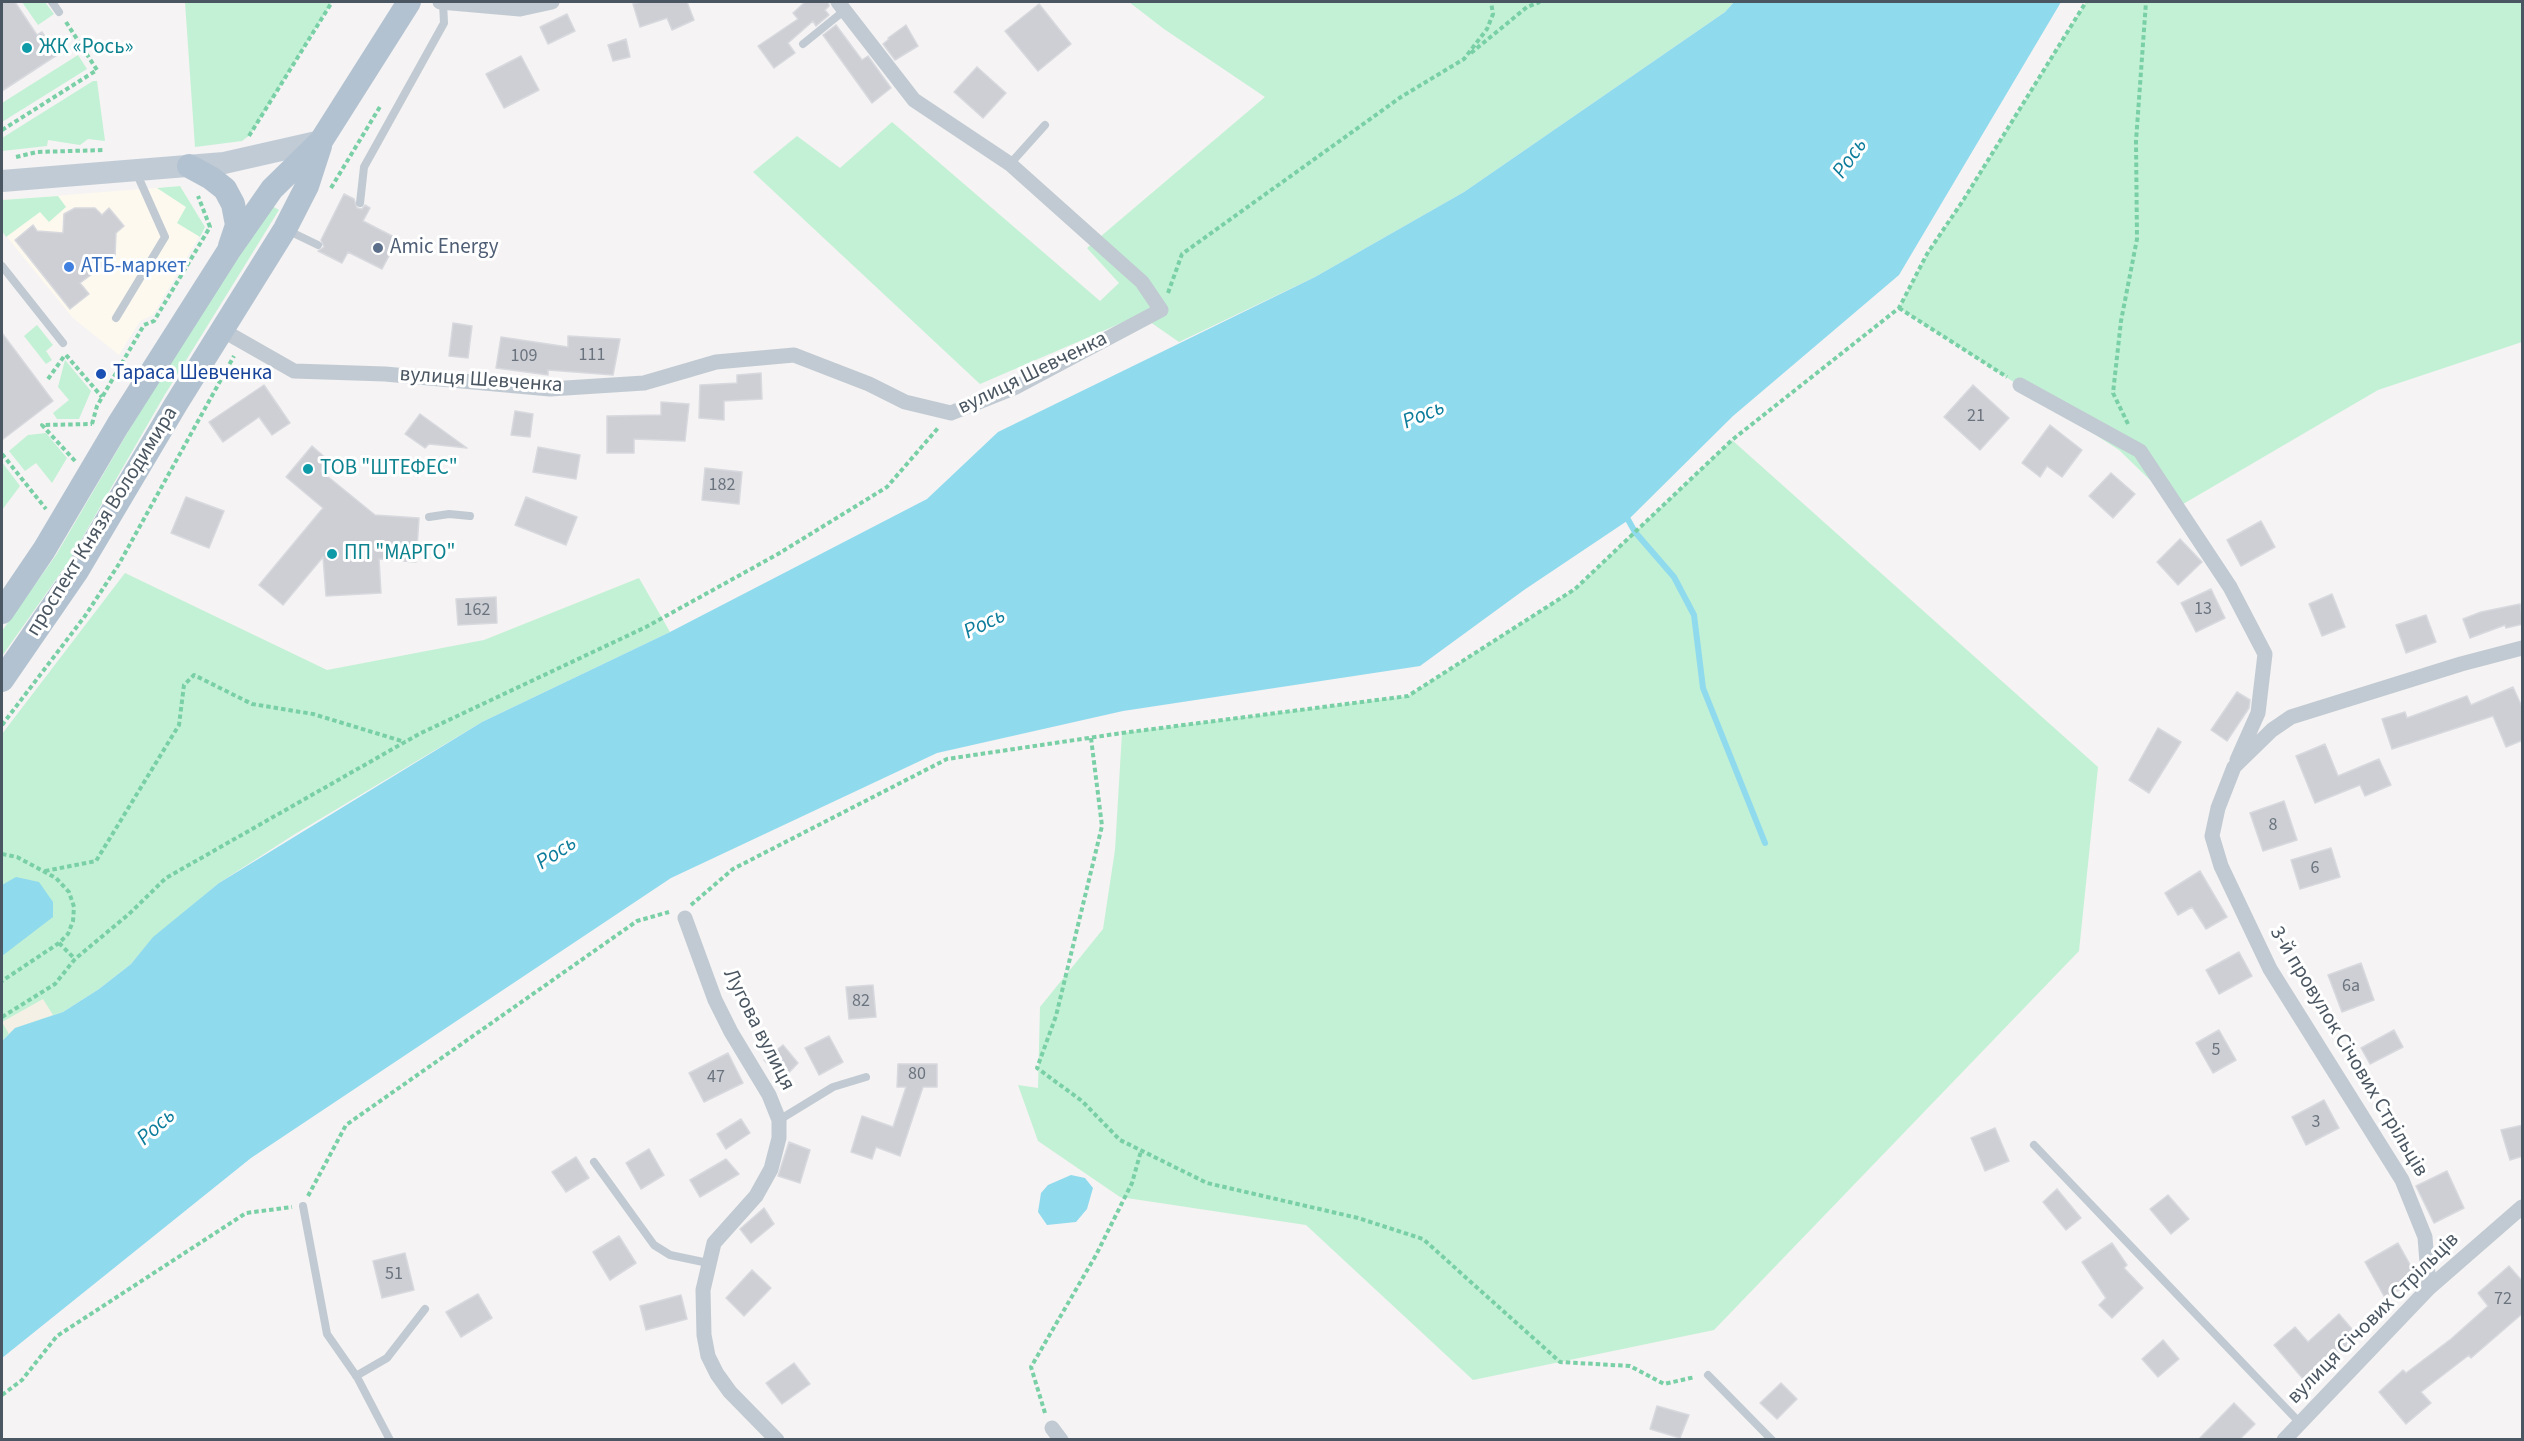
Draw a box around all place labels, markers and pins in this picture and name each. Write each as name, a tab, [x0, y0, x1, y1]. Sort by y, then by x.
place label: ЖК «Рось»	[39, 35, 133, 61]
marker: ЖК «Рось»	[20, 41, 34, 55]
place label: Amic Energy	[390, 235, 499, 261]
marker: Amic Energy	[371, 241, 385, 255]
place label: АТБ-маркет	[81, 254, 187, 280]
marker: АТБ-маркет	[62, 260, 76, 274]
place label: Тараса Шевченка	[113, 361, 272, 387]
marker: Тараса Шевченка	[94, 367, 108, 381]
place label: ТОВ "ШТЕФЕС"	[320, 456, 458, 482]
marker: ТОВ "ШТЕФЕС"	[301, 462, 315, 476]
place label: ПП "МАРГО"	[344, 541, 455, 567]
marker: ПП "МАРГО"	[325, 547, 339, 561]

